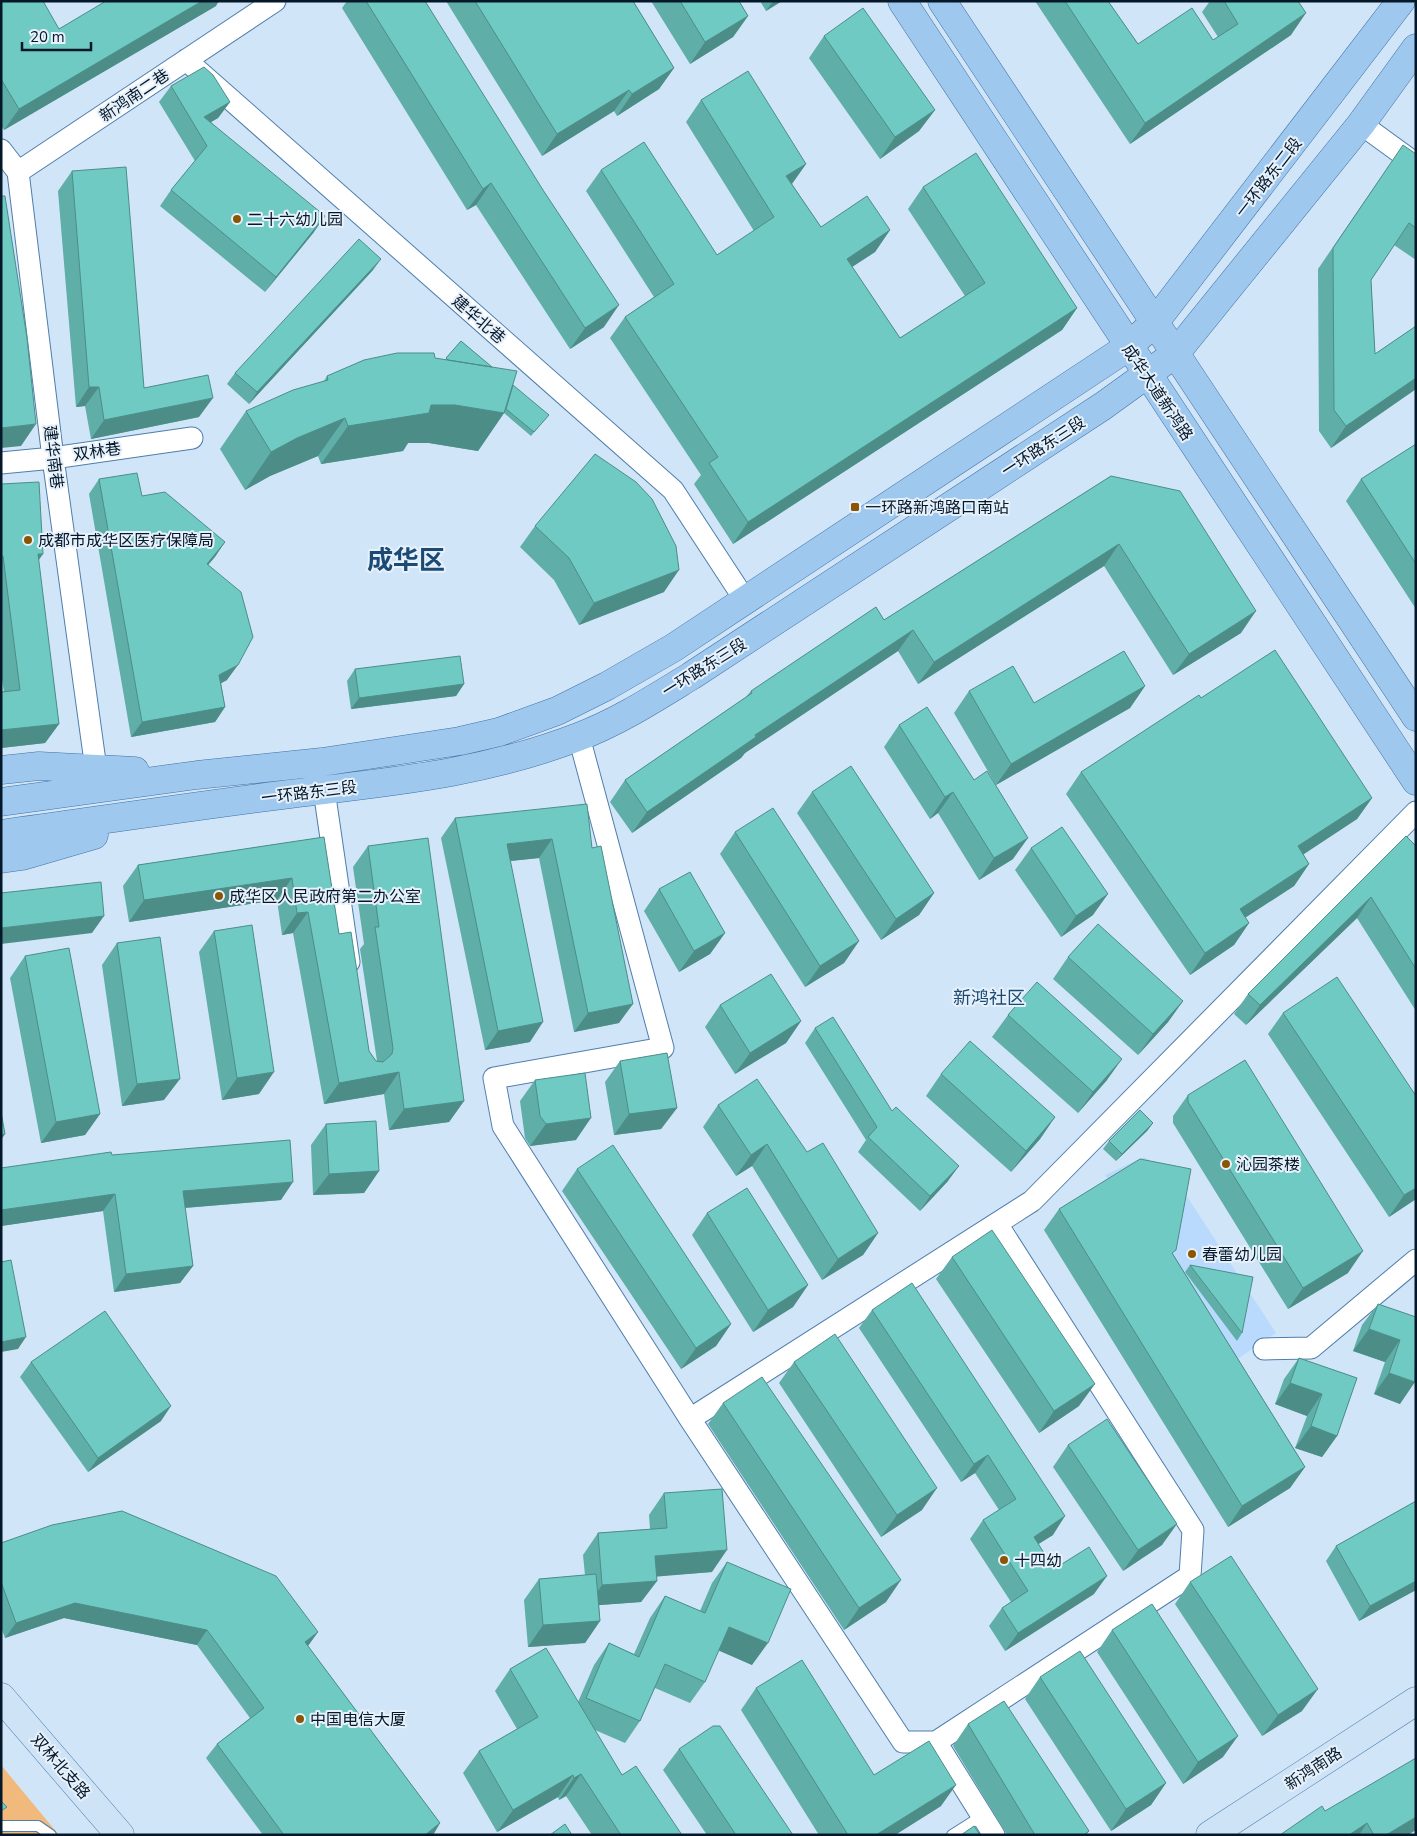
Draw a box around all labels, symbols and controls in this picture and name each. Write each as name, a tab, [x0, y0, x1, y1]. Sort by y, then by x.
scale bar	[22, 20, 91, 52]
text: 20 m	[30, 27, 65, 47]
street label: 新鸿南二巷	[95, 64, 174, 127]
street label: 一环路东二段	[1231, 133, 1307, 222]
place label: 二十六幼儿园	[247, 209, 343, 231]
marker: 二十六幼儿园	[231, 213, 243, 225]
street label: 建华北巷	[447, 290, 510, 349]
street label: 成华大道新鸿路	[1117, 340, 1198, 445]
street label: 一环路东三段	[997, 411, 1090, 482]
street label: 建华南巷	[38, 424, 68, 490]
street label: 双林巷	[72, 438, 122, 466]
place label: 一环路新鸿路口南站	[865, 497, 1009, 519]
marker: 一环路新鸿路口南站	[849, 501, 861, 513]
place label: 成都市成华区医疗保障局	[38, 530, 214, 552]
marker: 成都市成华区医疗保障局	[22, 534, 34, 546]
district label: 成华区	[367, 543, 445, 578]
street label: 一环路东三段	[658, 633, 751, 703]
street label: 一环路东三段	[260, 776, 358, 810]
place label: 成华区人民政府第二办公室	[229, 886, 421, 908]
marker: 成华区人民政府第二办公室	[213, 890, 225, 902]
district label: 新鸿社区	[953, 986, 1025, 1010]
place label: 沁园茶楼	[1236, 1154, 1300, 1176]
marker: 沁园茶楼	[1220, 1158, 1232, 1170]
place label: 春蕾幼儿园	[1202, 1244, 1282, 1266]
marker: 春蕾幼儿园	[1186, 1248, 1198, 1260]
place label: 十四幼	[1014, 1550, 1062, 1572]
marker: 十四幼	[998, 1554, 1010, 1566]
place label: 中国电信大厦	[310, 1709, 406, 1731]
marker: 中国电信大厦	[294, 1713, 306, 1725]
street label: 双林北支路	[26, 1729, 95, 1804]
street label: 新鸿南路	[1281, 1742, 1346, 1795]

